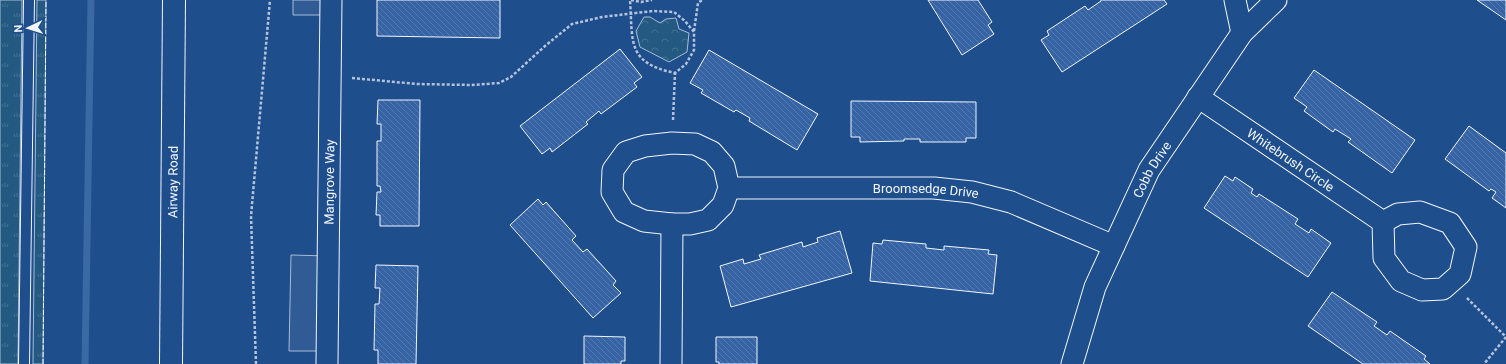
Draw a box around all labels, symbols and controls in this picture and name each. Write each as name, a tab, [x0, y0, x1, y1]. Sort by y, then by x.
north arrow	[8, 8, 48, 48]
text: N	[12, 24, 25, 33]
street label: Whitebrush Circle	[1244, 125, 1337, 195]
street label: Cobb Drive	[1130, 138, 1174, 200]
street label: Mangrove Way	[322, 139, 337, 225]
street label: Airway Road	[165, 146, 181, 218]
street label: Broomsedge Drive	[873, 181, 981, 201]

